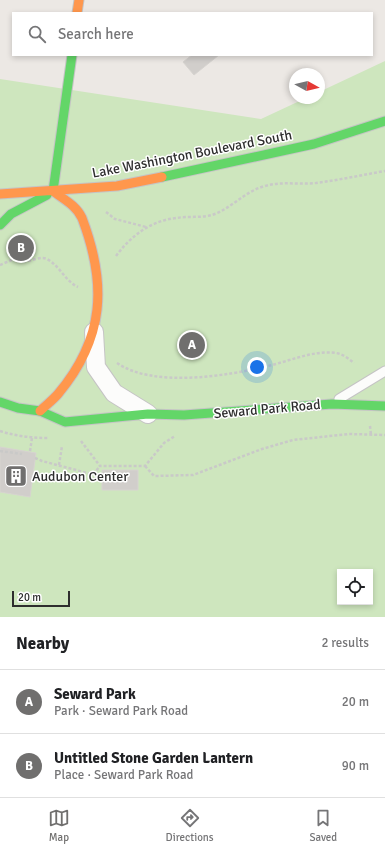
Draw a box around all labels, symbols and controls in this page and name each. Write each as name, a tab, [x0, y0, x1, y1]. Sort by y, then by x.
search box	[12, 12, 373, 56]
icon: search	[26, 23, 48, 45]
text: Search here	[58, 25, 134, 43]
north arrow	[289, 68, 325, 104]
street label: Lake Washington Boulevard South	[91, 126, 293, 182]
pin: B	[8, 233, 34, 263]
pin: A	[179, 330, 205, 360]
your location	[247, 357, 267, 377]
street label: Seward Park Road	[213, 396, 321, 422]
building icon: Audubon Center	[3, 463, 29, 489]
place label: Audubon Center	[32, 468, 129, 485]
map controls	[337, 569, 373, 605]
button: locate	[337, 569, 373, 605]
scale bar	[12, 589, 70, 608]
text: 20 m	[18, 591, 41, 604]
text: Nearby	[16, 633, 69, 654]
text: 2 results	[321, 635, 369, 651]
text: Seward Park	[54, 685, 136, 703]
text: A	[25, 694, 33, 710]
text: 20 m	[342, 694, 369, 710]
text: Park · Seward Park Road	[54, 703, 188, 719]
text: Untitled Stone Garden Lantern	[54, 749, 253, 767]
text: B	[25, 758, 33, 774]
text: 90 m	[342, 758, 369, 774]
text: Place · Seward Park Road	[54, 767, 194, 783]
tab: Map	[48, 807, 70, 844]
tab: Directions	[166, 807, 214, 844]
tab: Saved	[309, 807, 337, 844]

